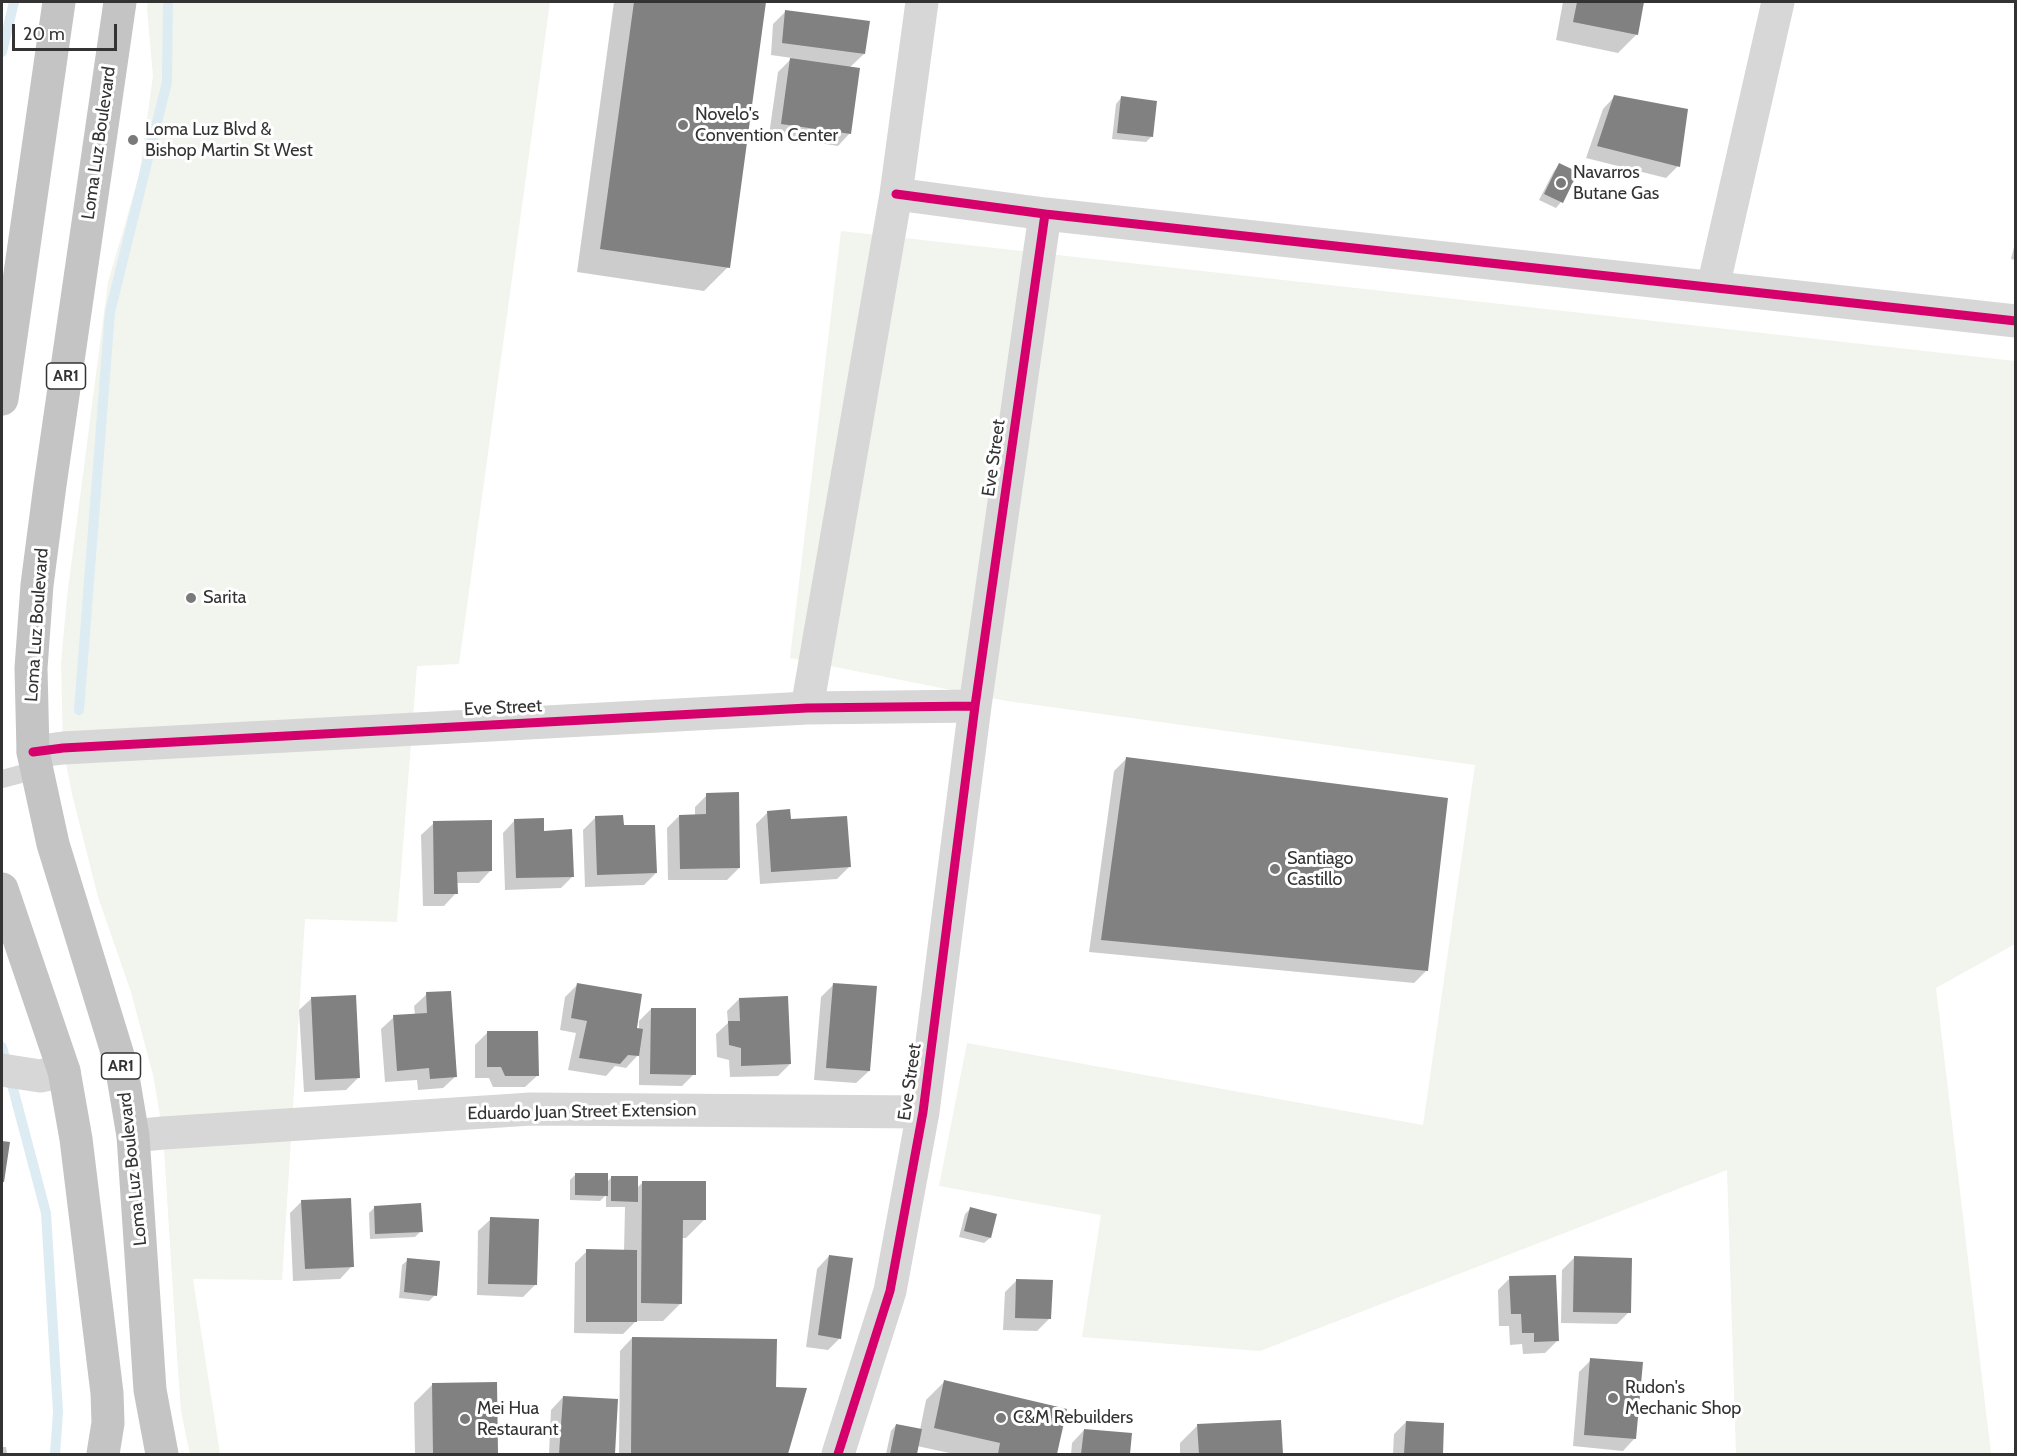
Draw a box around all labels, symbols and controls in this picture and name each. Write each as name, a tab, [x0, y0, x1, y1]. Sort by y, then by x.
scale bar	[15, 12, 120, 50]
text: 20 m	[23, 23, 65, 45]
street label: Loma Luz Boulevard	[78, 65, 120, 221]
place label: Novelo's Convention Center	[695, 104, 838, 146]
marker: Novelo's Convention Center	[676, 118, 690, 132]
place label: Loma Luz Blvd & Bishop Martin St West	[145, 119, 313, 162]
marker: Loma Luz Blvd & Bishop Martin St West	[126, 133, 140, 147]
place label: Navarros Butane Gas	[1573, 162, 1659, 204]
marker: Navarros Butane Gas	[1554, 176, 1568, 190]
road number: AR1	[46, 363, 86, 389]
street label: Eve Street	[978, 418, 1010, 498]
street label: Loma Luz Boulevard	[21, 547, 53, 703]
place label: Sarita	[203, 587, 246, 609]
marker: Sarita	[184, 591, 198, 605]
street label: Eve Street	[464, 695, 542, 721]
place label: Santiago Castillo	[1287, 848, 1353, 890]
marker: Santiago Castillo	[1268, 862, 1282, 876]
street label: Eve Street	[894, 1042, 926, 1122]
road number: AR1	[102, 1053, 140, 1079]
street label: Loma Luz Boulevard	[114, 1091, 152, 1247]
street label: Eduardo Juan Street Extension	[467, 1099, 697, 1125]
place label: Rudon's Mechanic Shop	[1625, 1377, 1741, 1420]
marker: Rudon's Mechanic Shop	[1606, 1391, 1620, 1405]
place label: Mei Hua Restaurant	[477, 1398, 559, 1440]
place label: C&M Rebuilders	[1013, 1407, 1133, 1429]
marker: C&M Rebuilders	[994, 1411, 1008, 1425]
marker: Mei Hua Restaurant	[458, 1412, 472, 1426]

